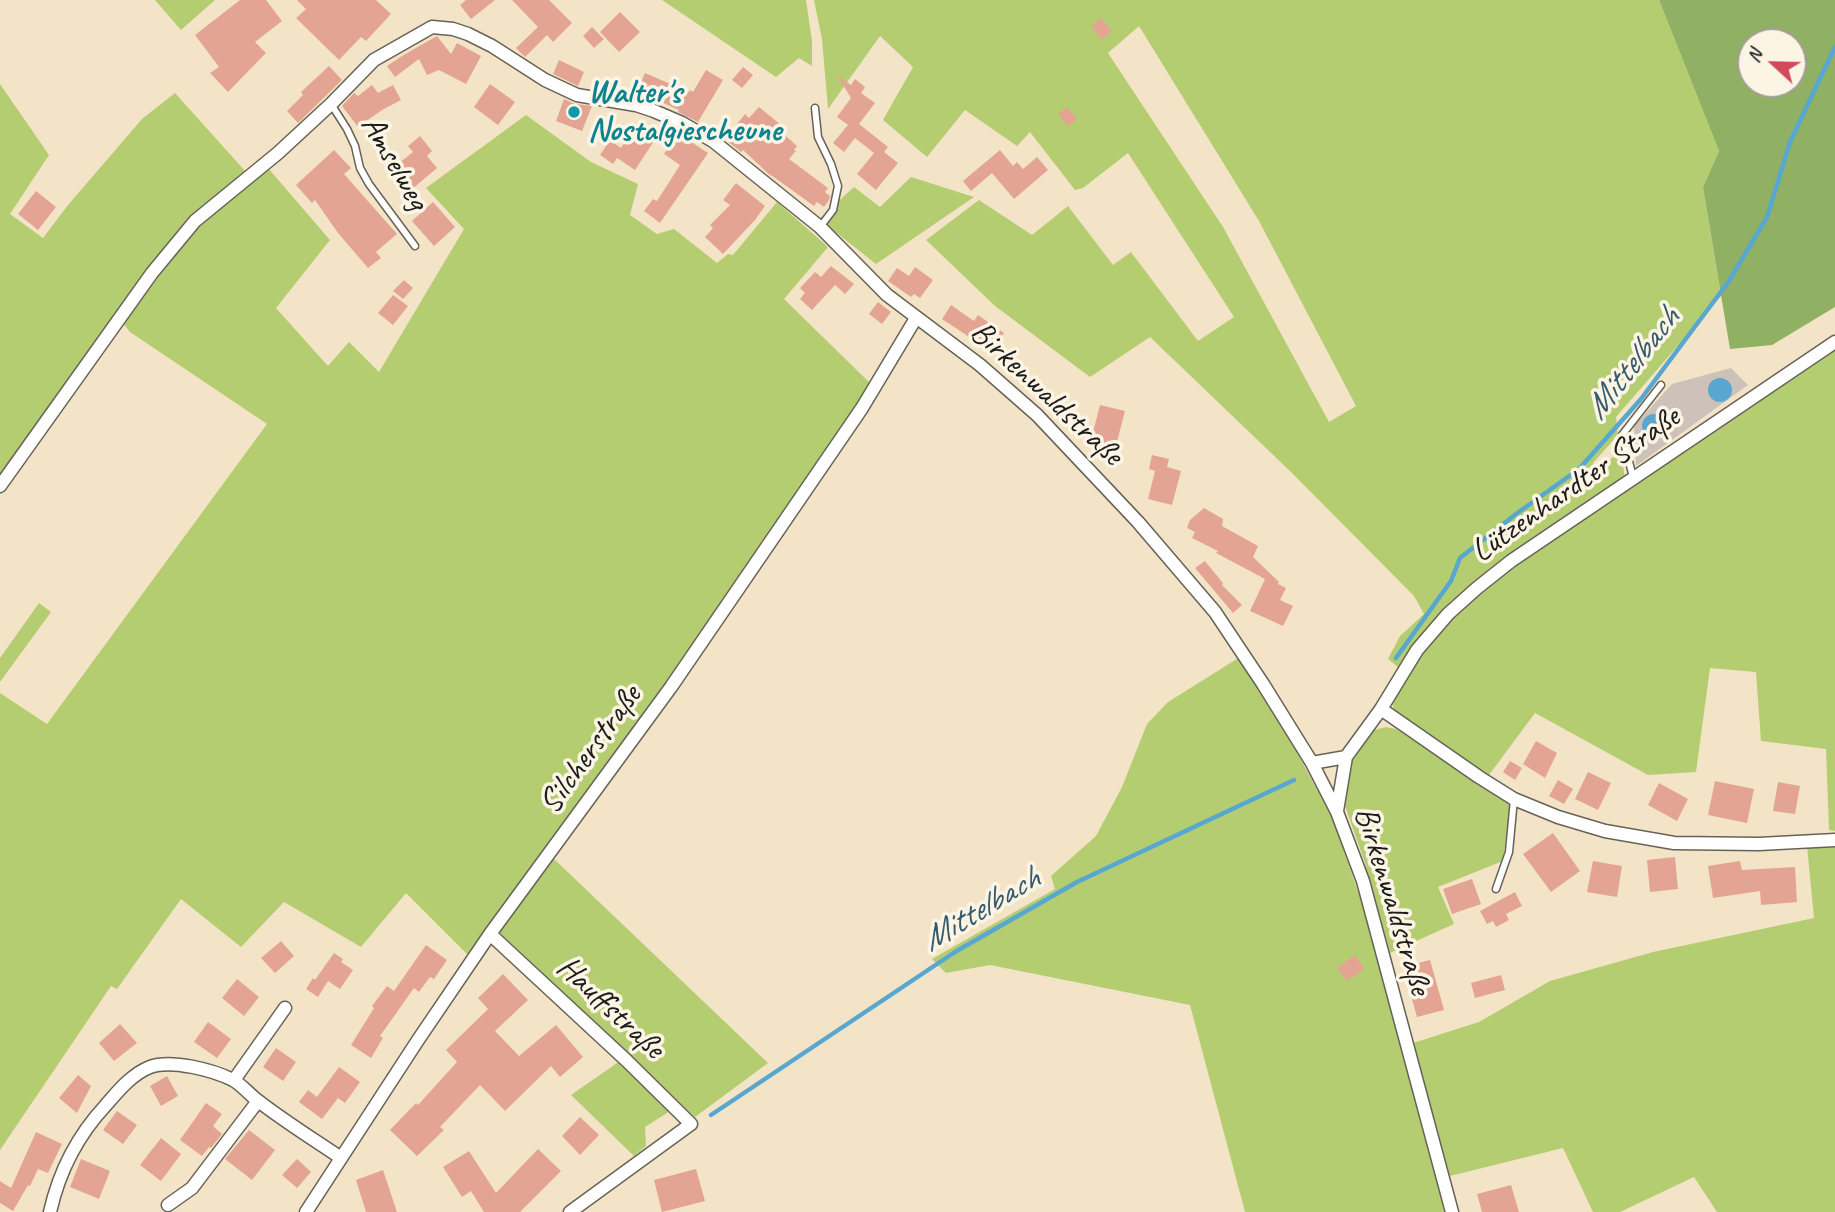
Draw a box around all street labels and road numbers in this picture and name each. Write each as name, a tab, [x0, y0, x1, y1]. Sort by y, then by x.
street label: Amselweg	[351, 109, 437, 217]
street label: Birkenwaldstraße	[961, 313, 1131, 475]
street label: Lützenhardter Straße	[1464, 398, 1688, 572]
street label: Silcherstraße	[531, 678, 651, 822]
street label: Birkenwaldstraße	[1345, 802, 1439, 1000]
street label: Hauffstraße	[548, 948, 672, 1068]

